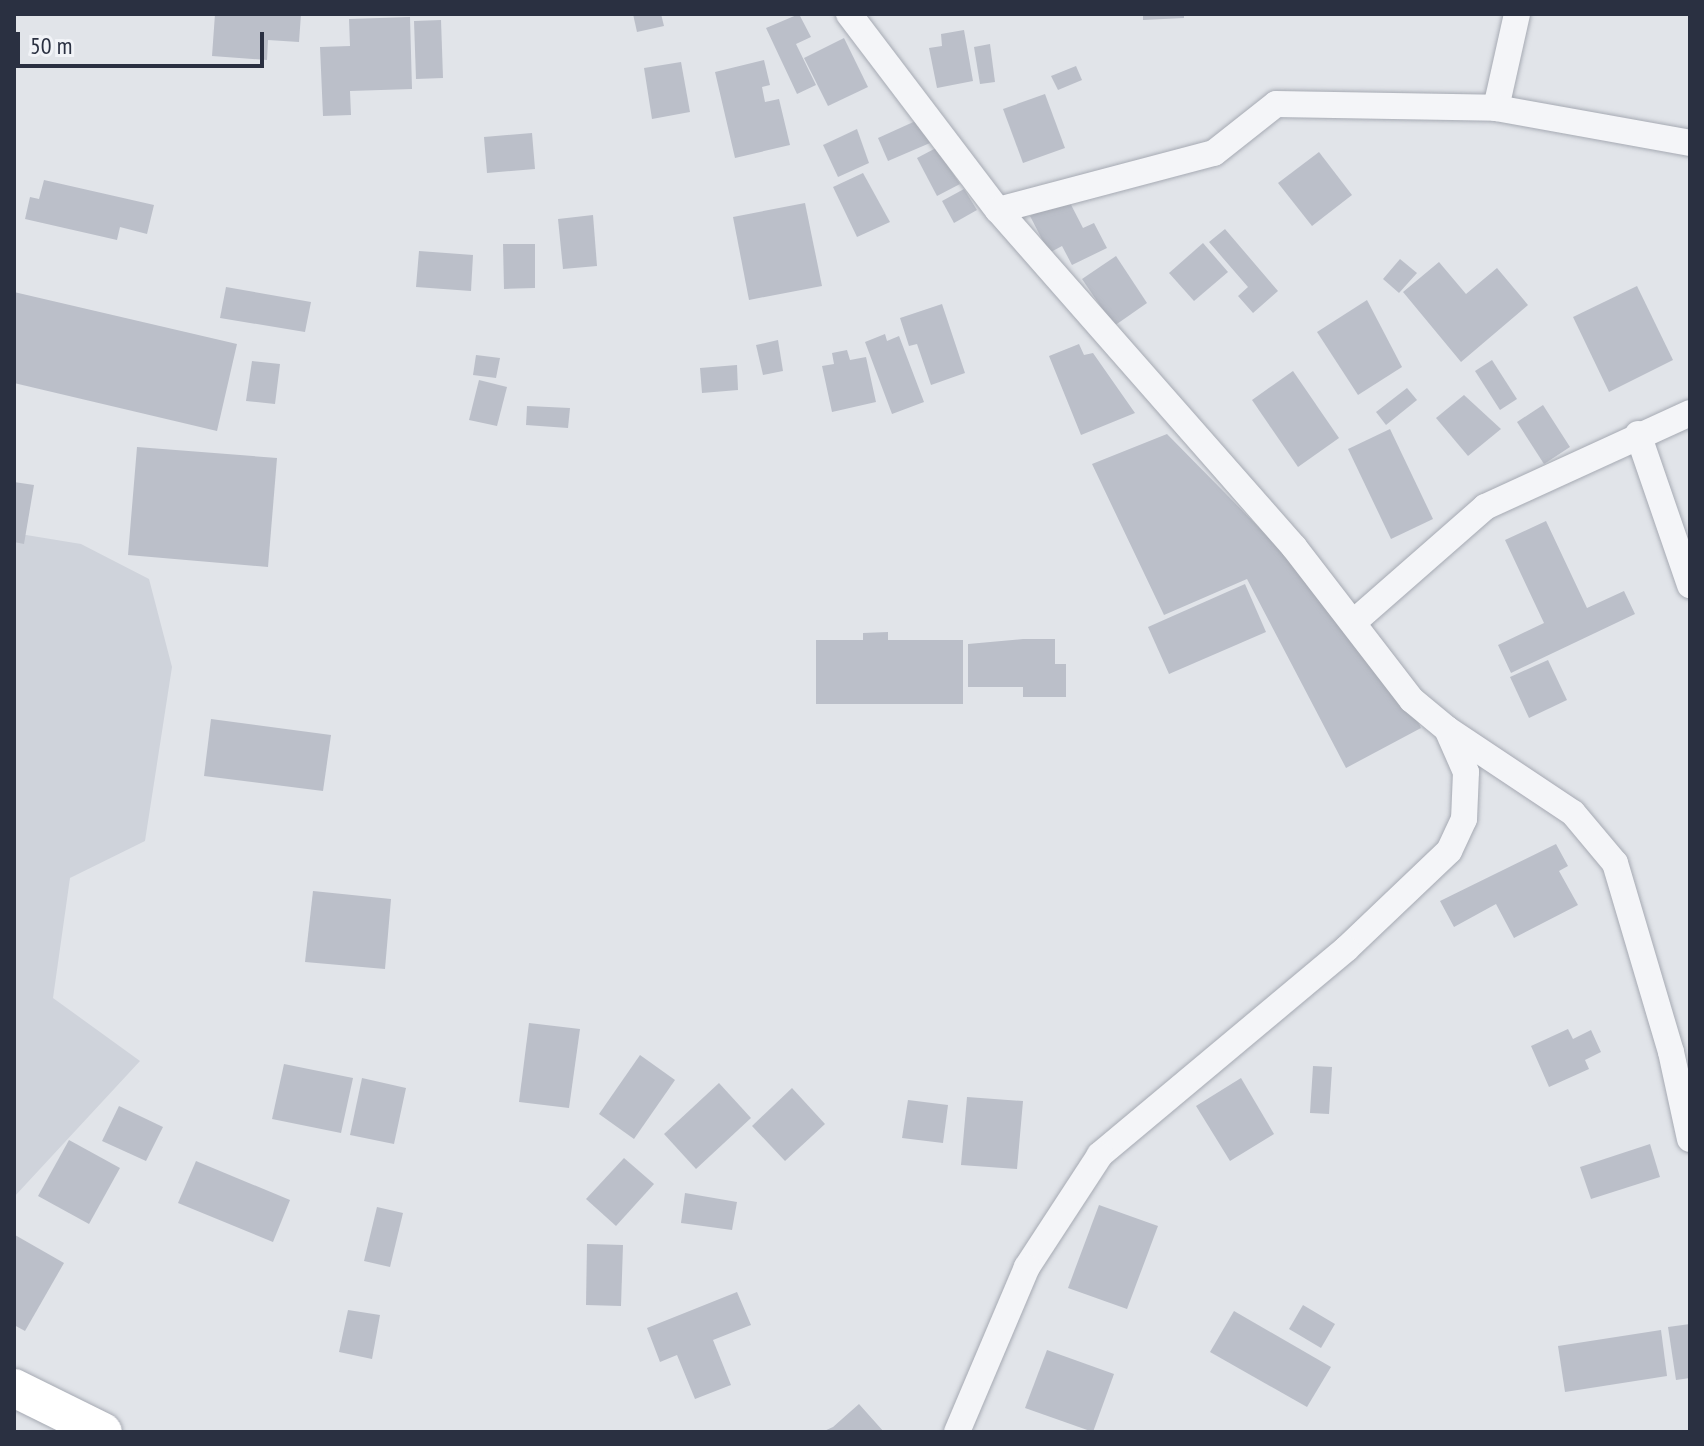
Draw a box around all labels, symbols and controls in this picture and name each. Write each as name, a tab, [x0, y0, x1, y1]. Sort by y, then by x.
scale bar	[20, 16, 268, 66]
text: 50 m	[30, 30, 72, 61]

